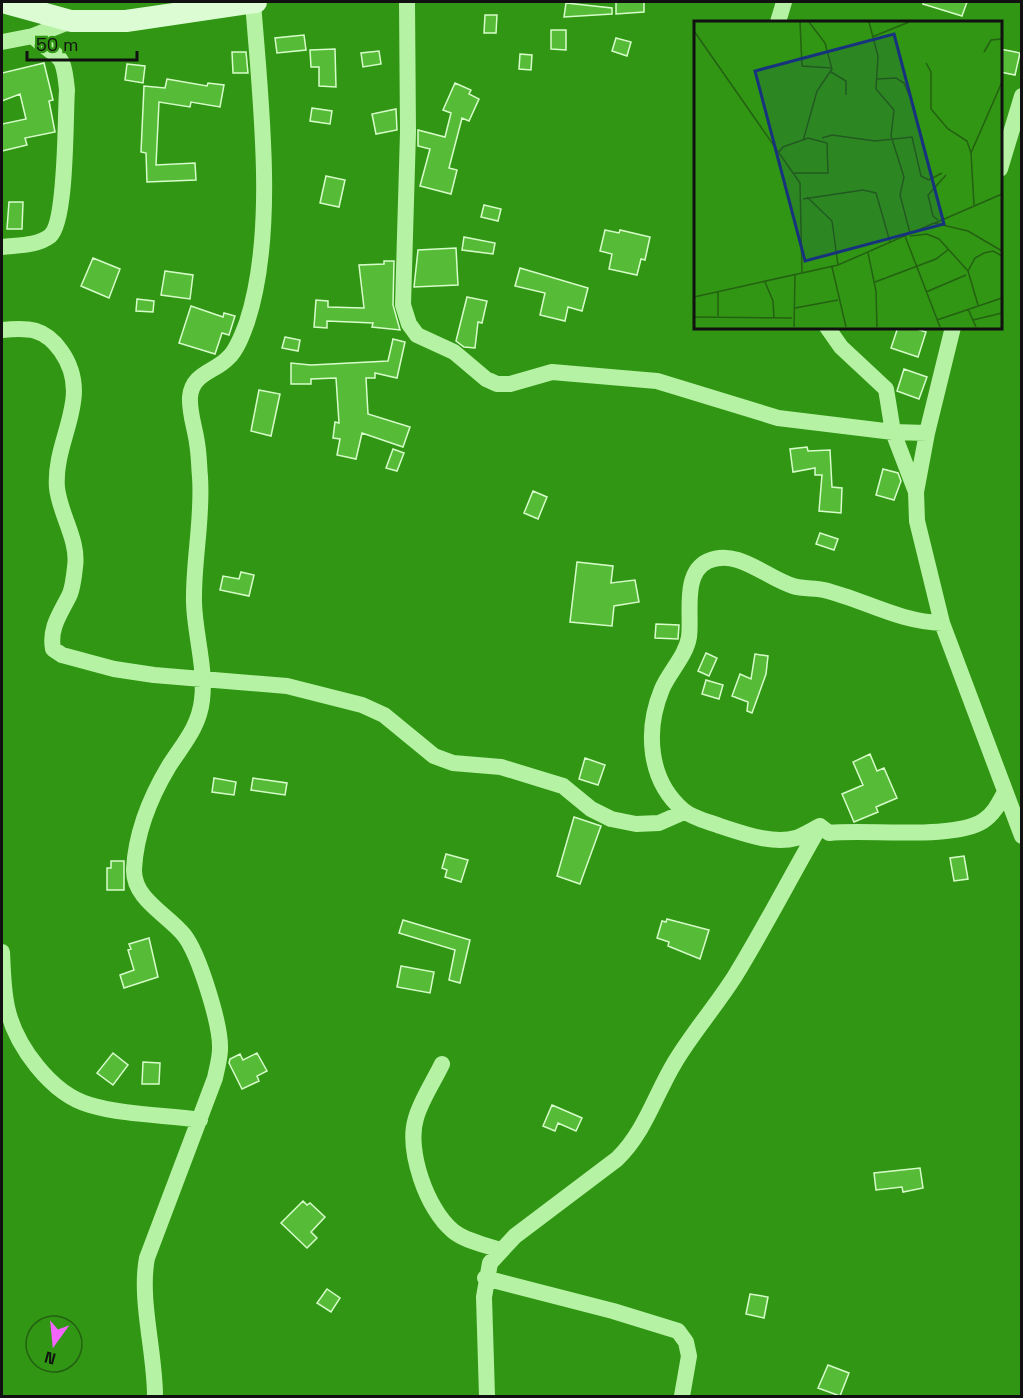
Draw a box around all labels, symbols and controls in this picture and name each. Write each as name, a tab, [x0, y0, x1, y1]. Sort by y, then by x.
inset map	[694, 21, 1002, 328]
scale bar	[27, 24, 136, 62]
text: 50 m	[36, 33, 78, 56]
north arrow	[24, 1314, 84, 1374]
text: N	[42, 1346, 58, 1370]

